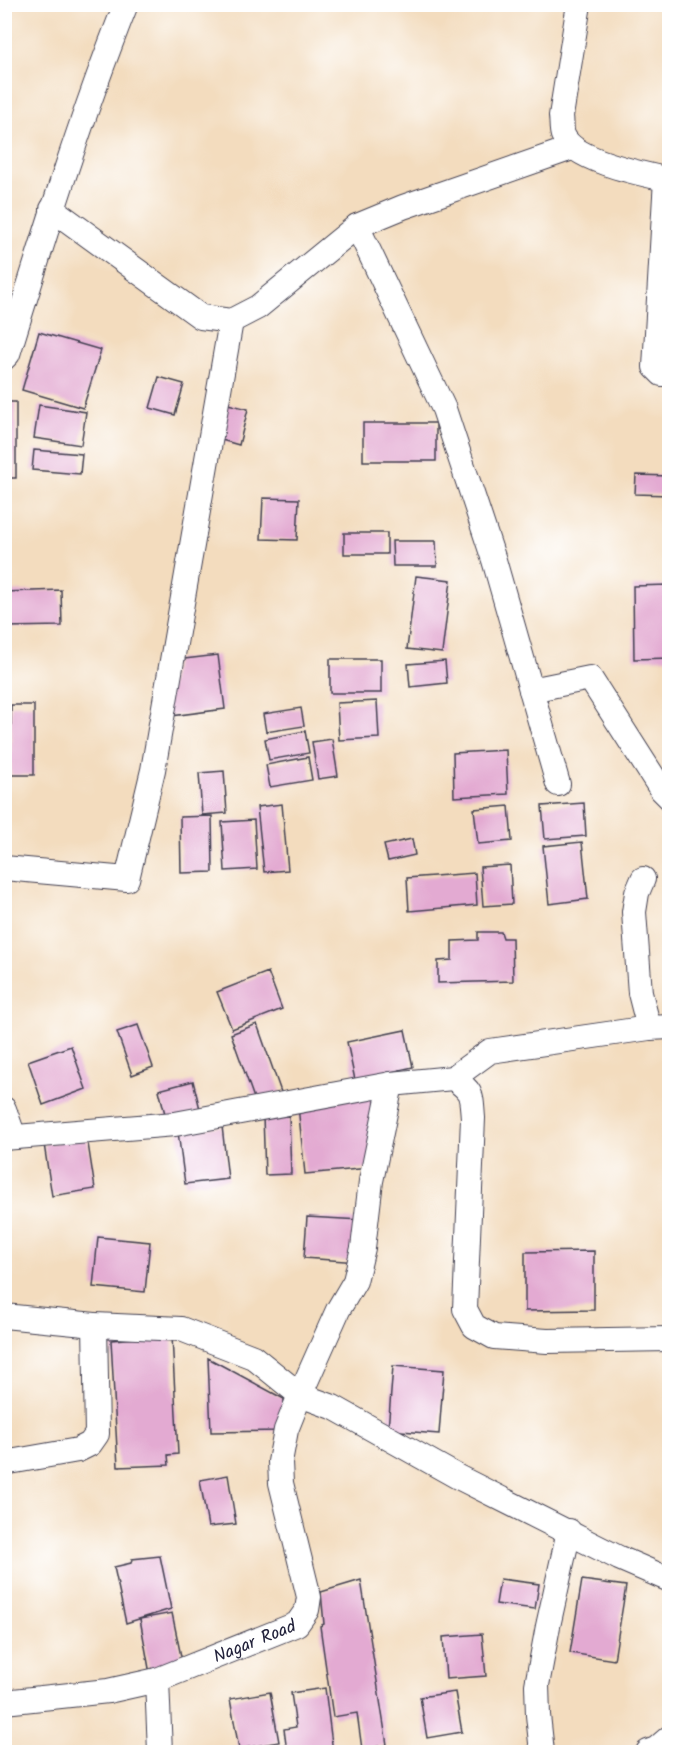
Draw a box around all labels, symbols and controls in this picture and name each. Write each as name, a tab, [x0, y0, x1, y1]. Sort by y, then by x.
street label: Nagar Road	[209, 1612, 302, 1672]

